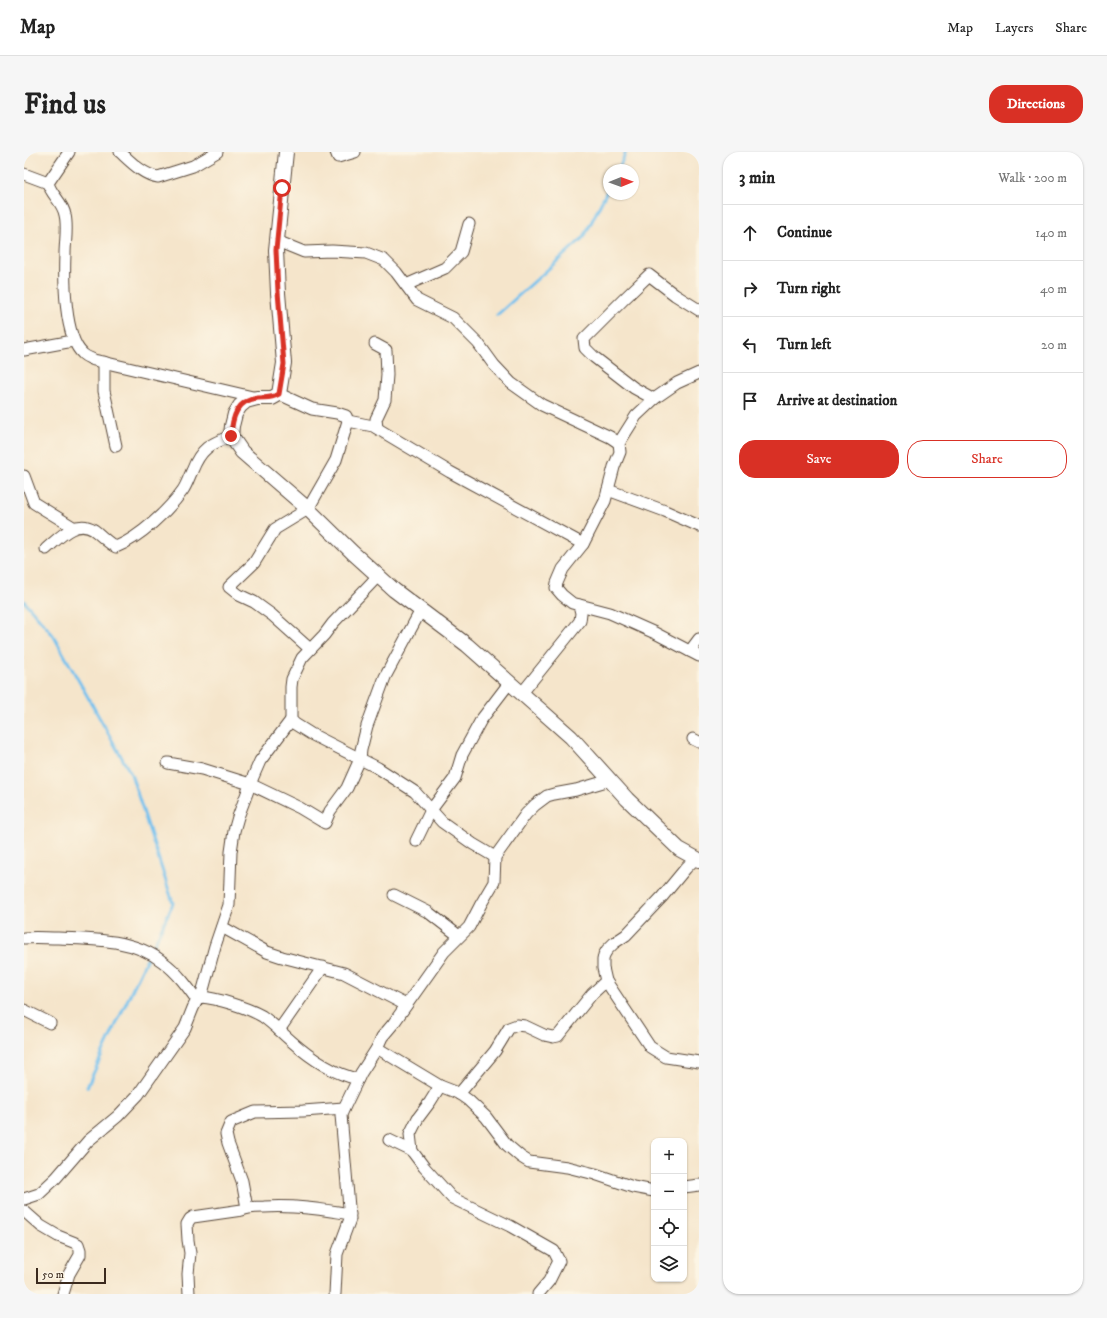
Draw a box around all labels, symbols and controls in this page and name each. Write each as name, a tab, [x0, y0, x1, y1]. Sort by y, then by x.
text: Map	[20, 16, 55, 39]
text: Map	[947, 19, 973, 37]
text: Layers	[995, 19, 1033, 37]
text: Share	[1055, 19, 1087, 37]
button: Directions	[989, 85, 1083, 123]
text: Find us	[24, 87, 106, 122]
north arrow	[603, 164, 639, 200]
text: 3 min	[739, 167, 775, 189]
text: Walk · 200 m	[998, 170, 1067, 186]
route start	[273, 179, 291, 197]
icon: ahead	[739, 222, 761, 244]
text: Continue	[777, 223, 832, 242]
text: 140 m	[1035, 225, 1067, 241]
icon: right	[739, 278, 761, 300]
text: Turn right	[777, 279, 840, 298]
text: 40 m	[1040, 281, 1067, 297]
icon: left	[739, 334, 761, 356]
text: Turn left	[777, 335, 831, 354]
text: 20 m	[1041, 337, 1067, 353]
icon: arrive	[739, 390, 761, 412]
text: Arrive at destination	[777, 391, 897, 410]
route end	[222, 427, 240, 445]
button: Save	[739, 440, 899, 478]
button: Share	[907, 440, 1067, 478]
map controls	[651, 1138, 687, 1282]
button: +	[651, 1138, 687, 1174]
button: −	[651, 1174, 687, 1210]
button: locate	[651, 1210, 687, 1246]
button: layers	[651, 1246, 687, 1282]
scale bar	[36, 1266, 106, 1285]
text: 50 m	[42, 1268, 64, 1282]

